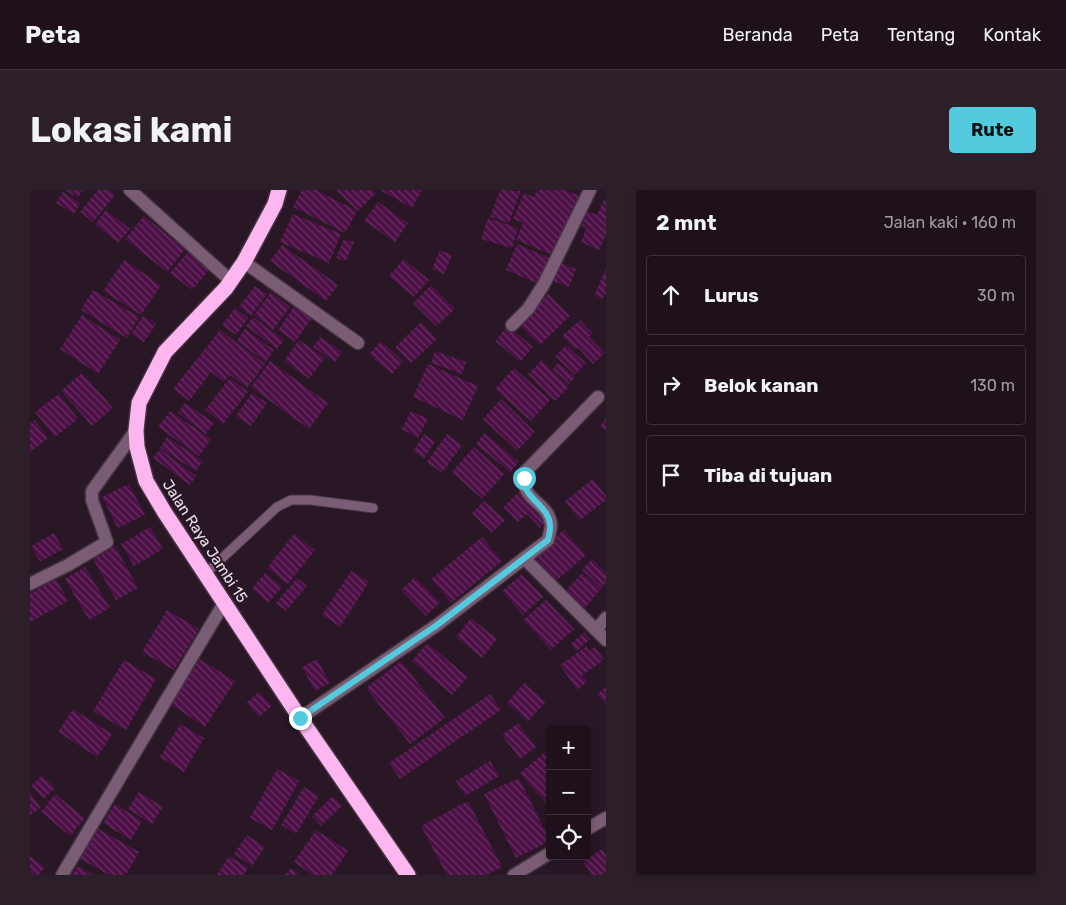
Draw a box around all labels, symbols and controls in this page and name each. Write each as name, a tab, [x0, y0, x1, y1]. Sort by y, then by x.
text: Peta	[25, 21, 81, 49]
text: Beranda	[722, 24, 793, 46]
text: Peta	[821, 24, 859, 46]
text: Tentang	[887, 24, 955, 46]
text: Kontak	[983, 24, 1041, 46]
button: Rute	[949, 107, 1036, 153]
text: Lokasi kami	[30, 109, 233, 151]
text: 2 mnt	[656, 210, 717, 235]
text: Jalan kaki · 160 m	[884, 213, 1016, 232]
icon: ahead	[657, 281, 685, 309]
text: Lurus	[704, 284, 759, 307]
text: 30 m	[977, 286, 1015, 305]
icon: right	[657, 371, 685, 399]
text: Belok kanan	[704, 374, 819, 397]
text: 130 m	[970, 376, 1015, 395]
icon: arrive	[657, 461, 685, 489]
text: Tiba di tujuan	[704, 464, 832, 487]
route start	[513, 467, 536, 490]
street label: Jalan Raya Jambi 15	[159, 476, 252, 606]
route end	[289, 707, 312, 730]
map controls	[546, 725, 591, 860]
button: +	[546, 725, 591, 770]
button: −	[546, 770, 591, 815]
button: locate	[546, 815, 591, 860]

